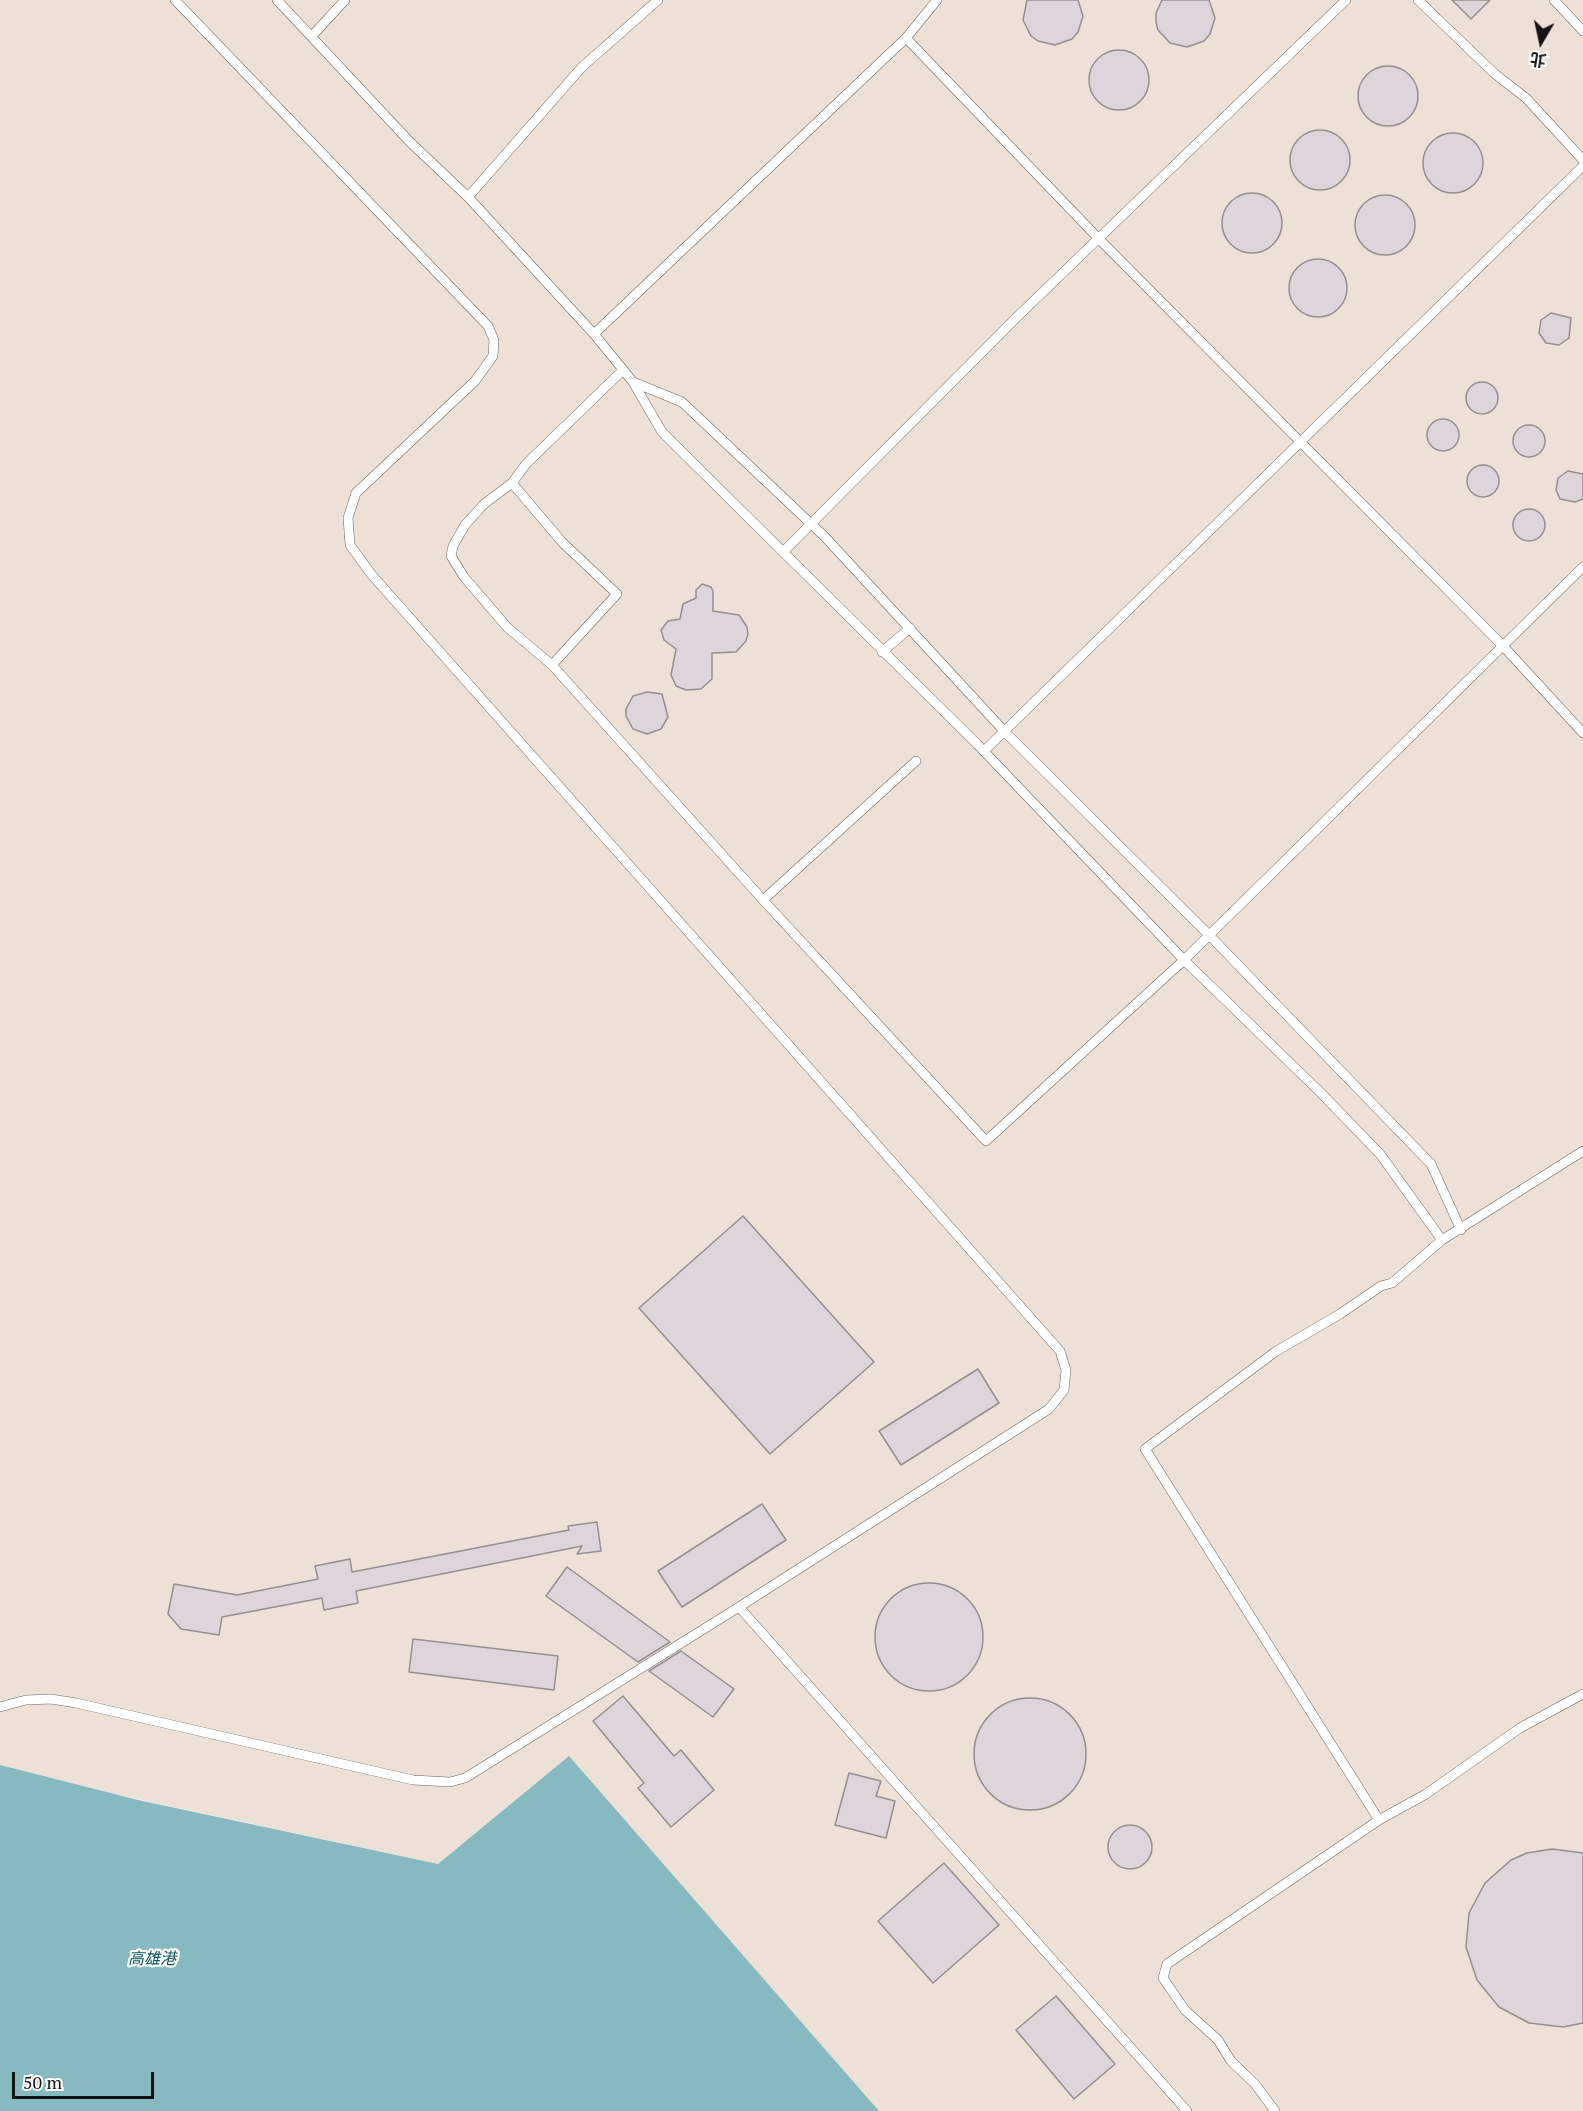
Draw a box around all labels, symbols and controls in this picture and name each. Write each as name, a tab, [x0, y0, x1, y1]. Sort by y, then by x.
north arrow	[1511, 12, 1571, 72]
text: 北	[1529, 48, 1548, 72]
water label: 高雄港	[128, 1949, 176, 1969]
scale bar	[15, 2060, 158, 2098]
text: 50 m	[23, 2070, 62, 2094]

